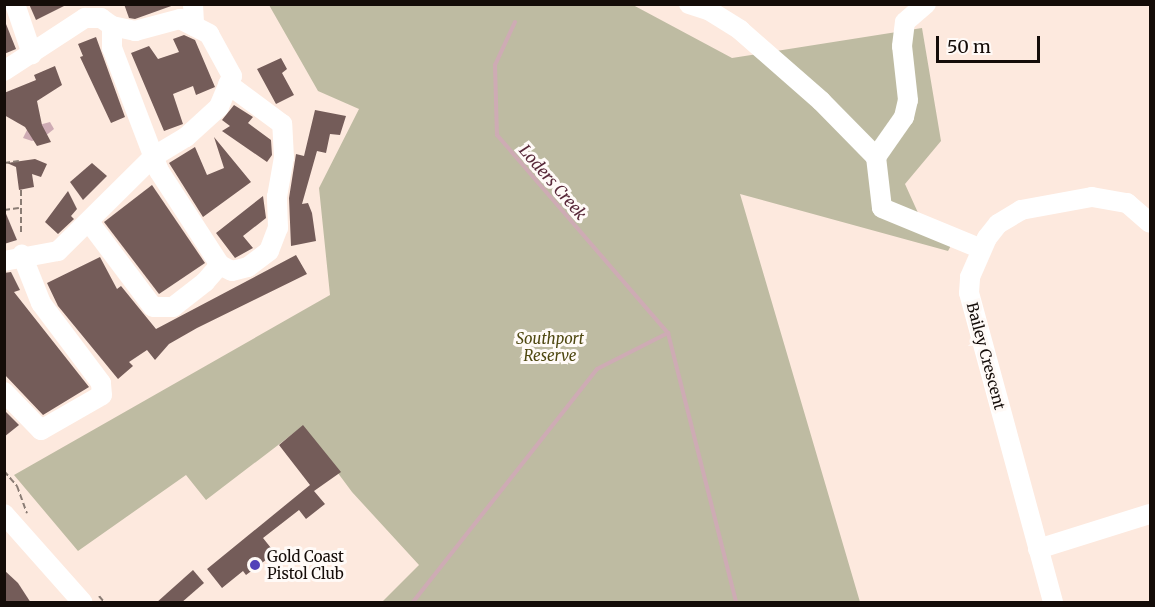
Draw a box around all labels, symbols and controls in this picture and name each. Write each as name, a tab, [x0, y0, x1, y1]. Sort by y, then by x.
scale bar	[939, 24, 1042, 62]
text: 50 m	[947, 35, 991, 58]
water label: Loders Creek	[515, 141, 591, 223]
street label: Bailey Crescent	[963, 300, 1009, 412]
park label: Southport Reserve	[516, 329, 584, 364]
place label: Gold Coast Pistol Club	[267, 547, 344, 582]
marker: Gold Coast Pistol Club	[248, 558, 262, 572]

